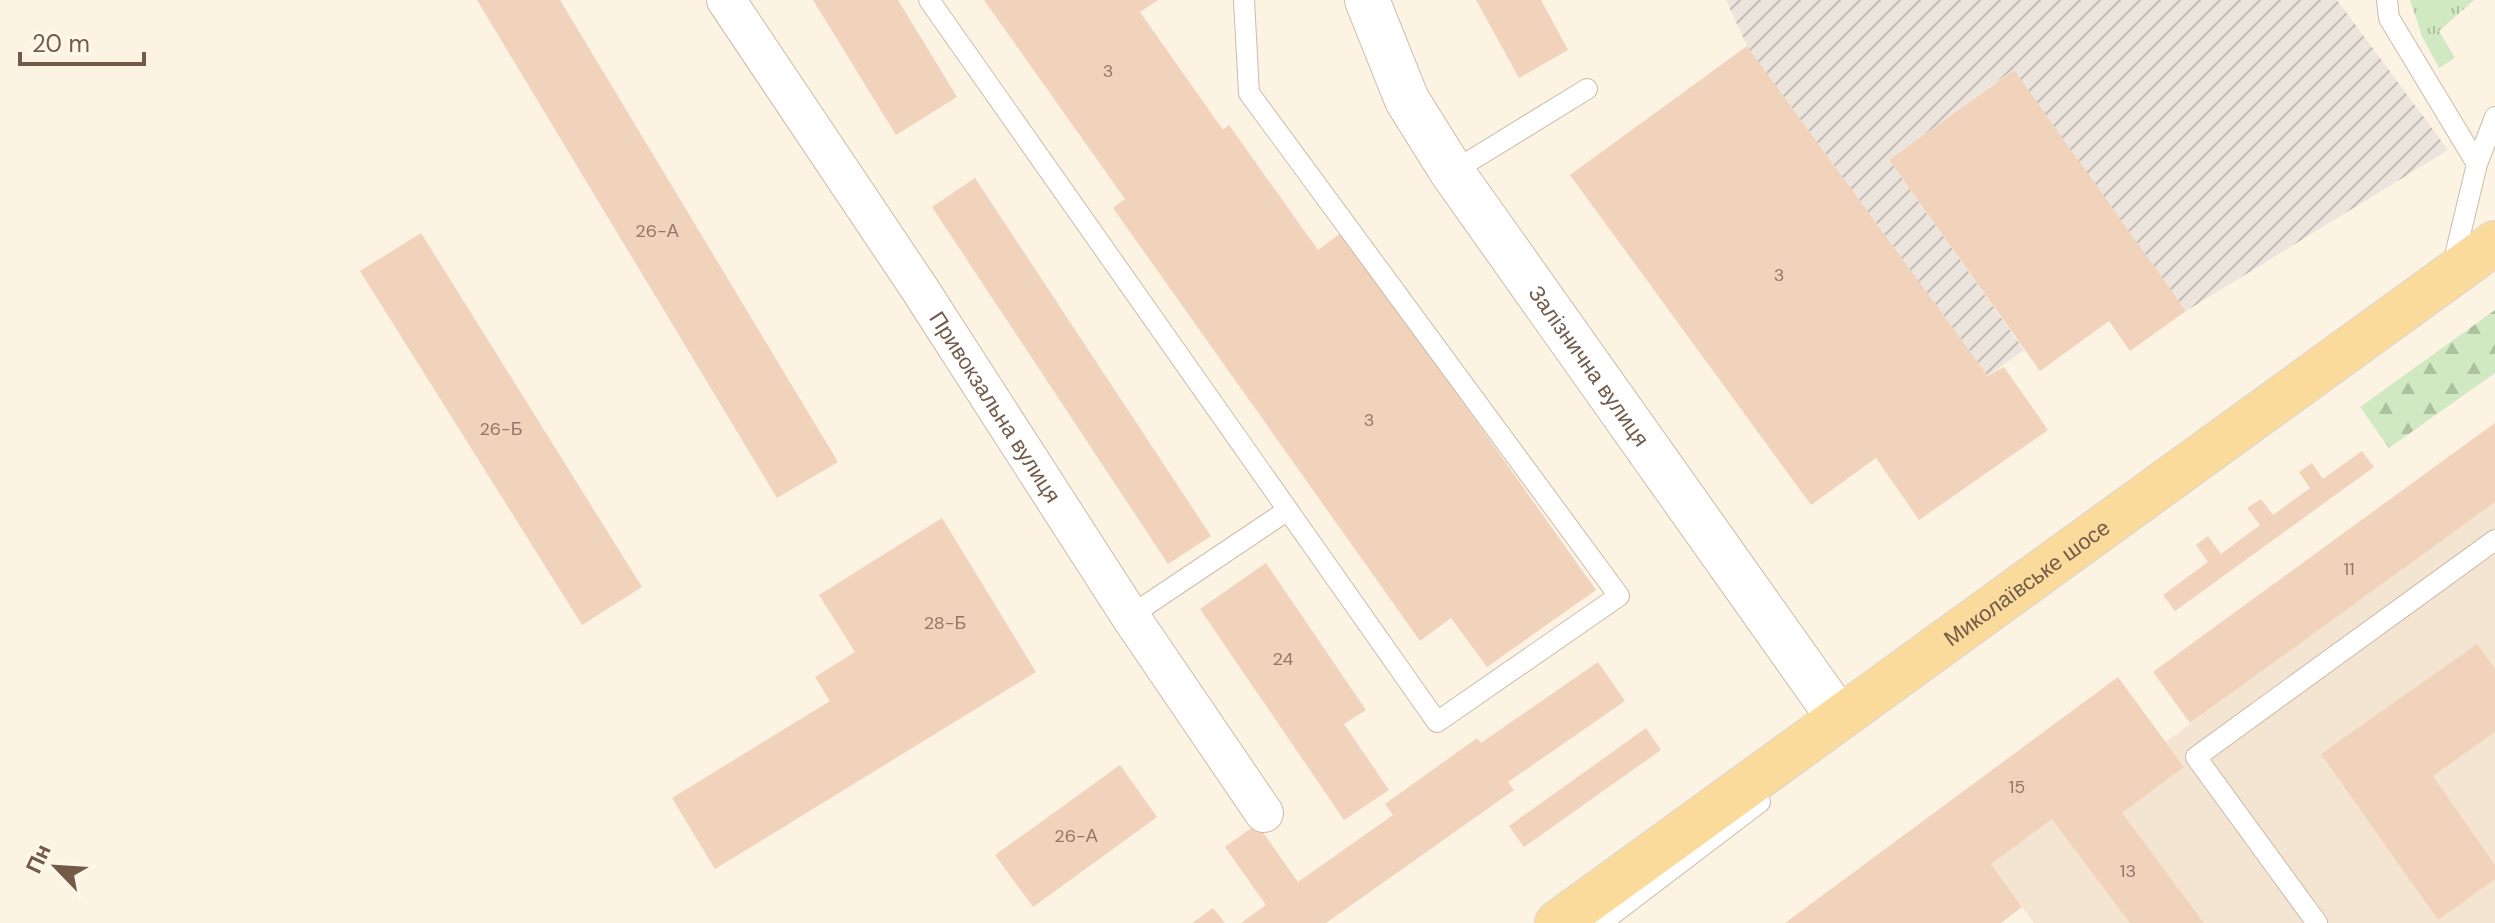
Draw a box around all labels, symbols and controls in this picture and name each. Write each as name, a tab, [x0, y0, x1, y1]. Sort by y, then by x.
scale bar	[20, 16, 144, 66]
text: 20 m	[32, 28, 90, 59]
house number: 3	[1103, 59, 1113, 83]
house number: 26-А	[635, 219, 679, 243]
house number: 3	[1774, 263, 1784, 287]
street label: Залізнична вулиця	[1522, 279, 1656, 452]
street label: Привокзальна вулиця	[923, 306, 1068, 508]
house number: 3	[1364, 408, 1374, 432]
house number: 26-Б	[479, 417, 523, 441]
street label: Миколаївське шосе	[1938, 513, 2115, 653]
house number: 11	[2343, 557, 2355, 581]
house number: 28-Б	[924, 611, 966, 635]
house number: 24	[1273, 647, 1294, 671]
house number: 15	[2009, 775, 2025, 799]
house number: 26-А	[1054, 824, 1098, 848]
north arrow	[16, 827, 96, 907]
text: Пн	[19, 839, 58, 878]
house number: 13	[2120, 859, 2136, 883]

